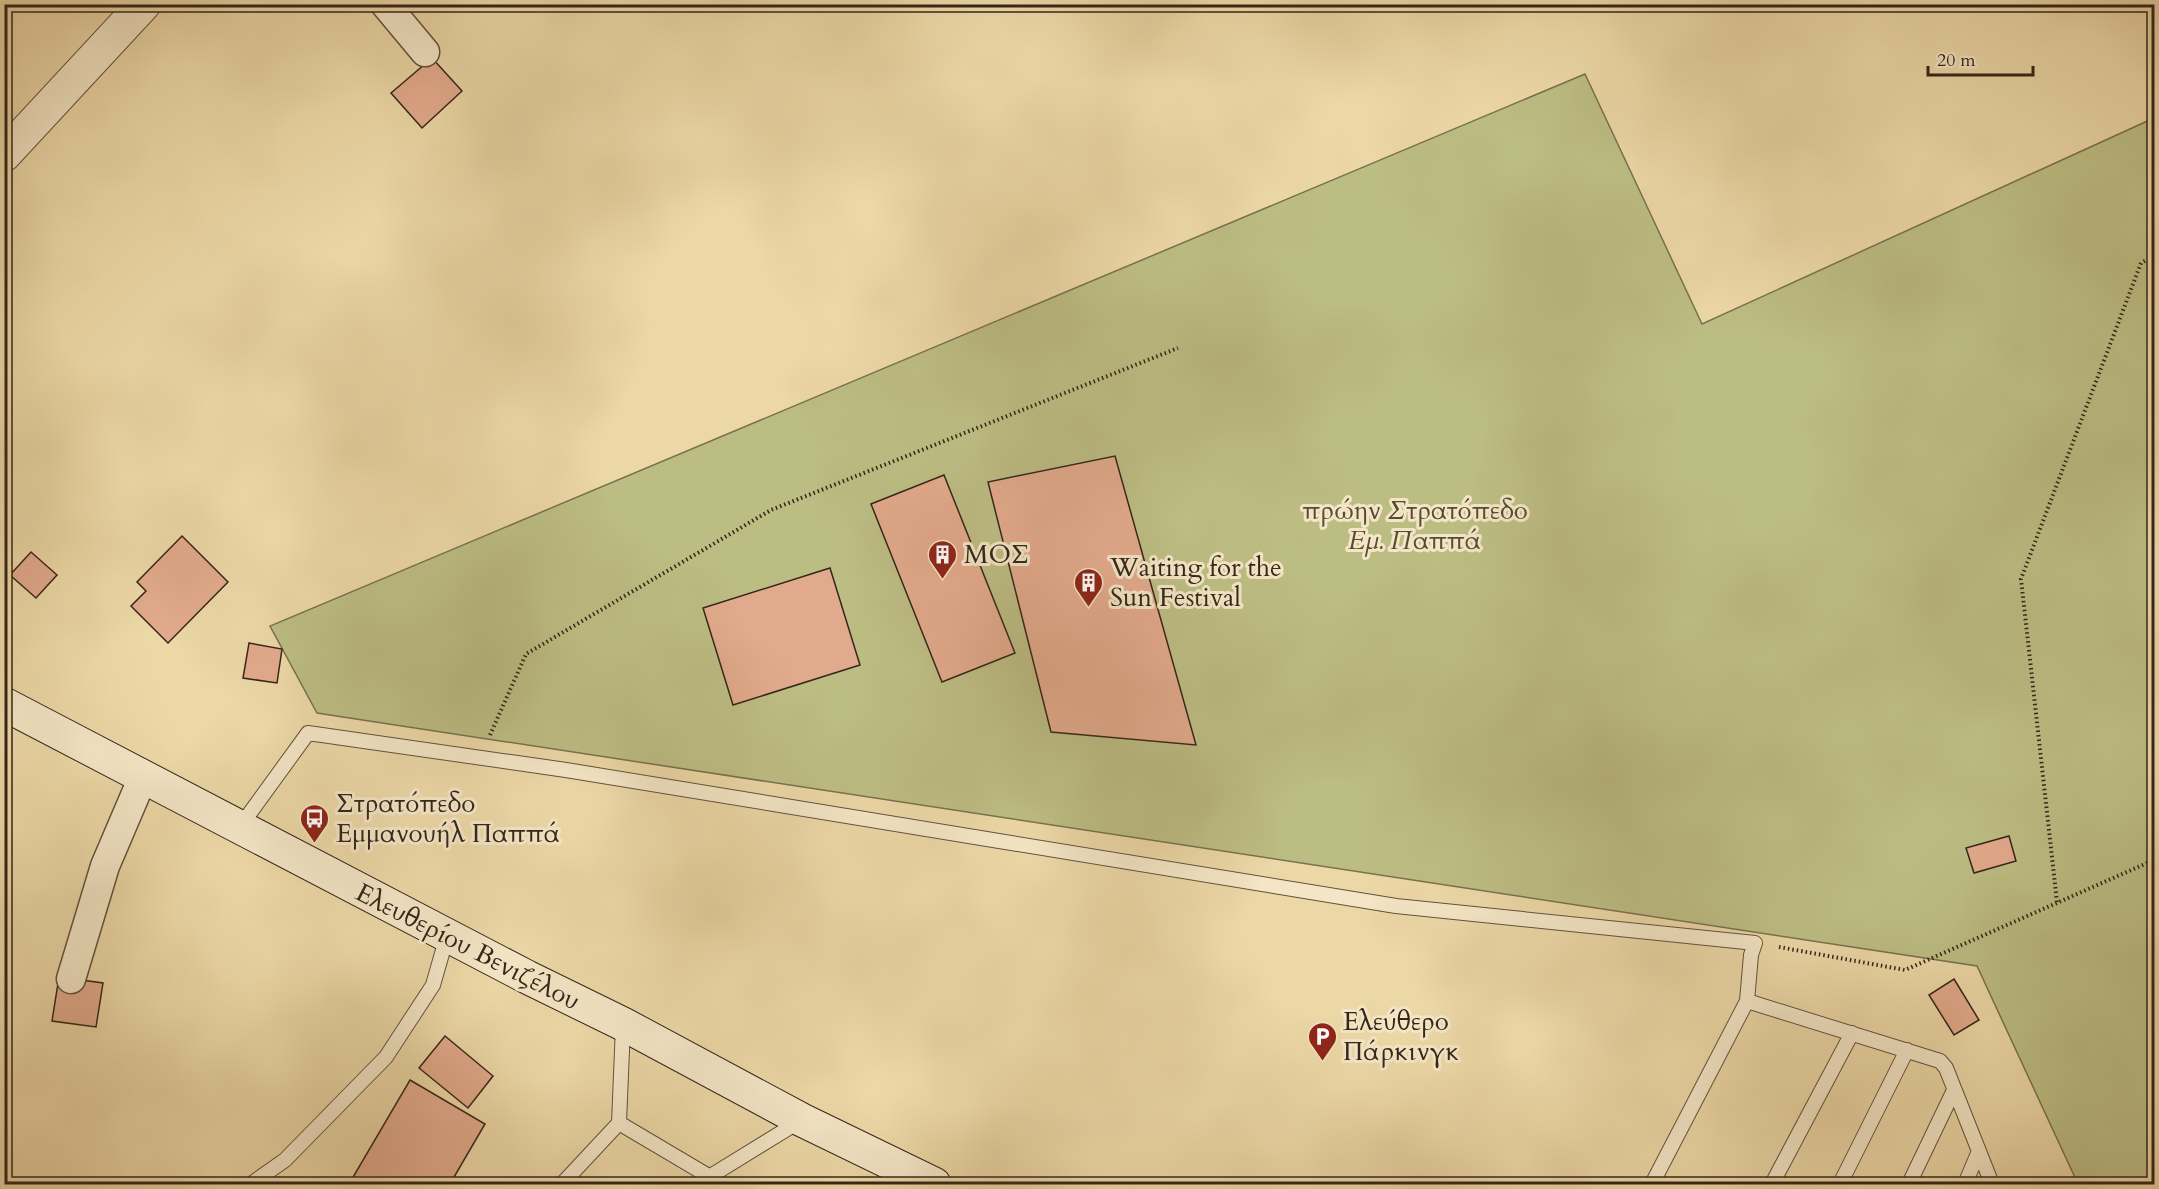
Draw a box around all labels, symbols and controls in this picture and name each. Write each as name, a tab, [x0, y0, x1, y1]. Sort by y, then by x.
scale bar	[1928, 39, 2033, 77]
text: 20 m	[1937, 48, 1976, 73]
park label: πρώην Στρατόπεδο Εμ. Παππά	[1302, 493, 1528, 558]
place label: ΜΟΣ	[964, 537, 1029, 572]
building icon: ΜΟΣ	[927, 538, 959, 580]
place label: Waiting for the Sun Festival	[1109, 550, 1282, 615]
building icon: Waiting for the Sun Festival	[1073, 566, 1105, 608]
place label: Στρατόπεδο Εμμανουήλ Παππά	[336, 786, 561, 851]
bus stop icon: Στρατόπεδο Εμμανουήλ Παππά	[299, 802, 331, 844]
street label: Ελευθερίου Βενιζέλου	[350, 875, 586, 1018]
place label: Ελεύθερο Πάρκινγκ	[1343, 1004, 1459, 1069]
parking icon: Ελεύθερο Πάρκινγκ	[1306, 1020, 1338, 1062]

